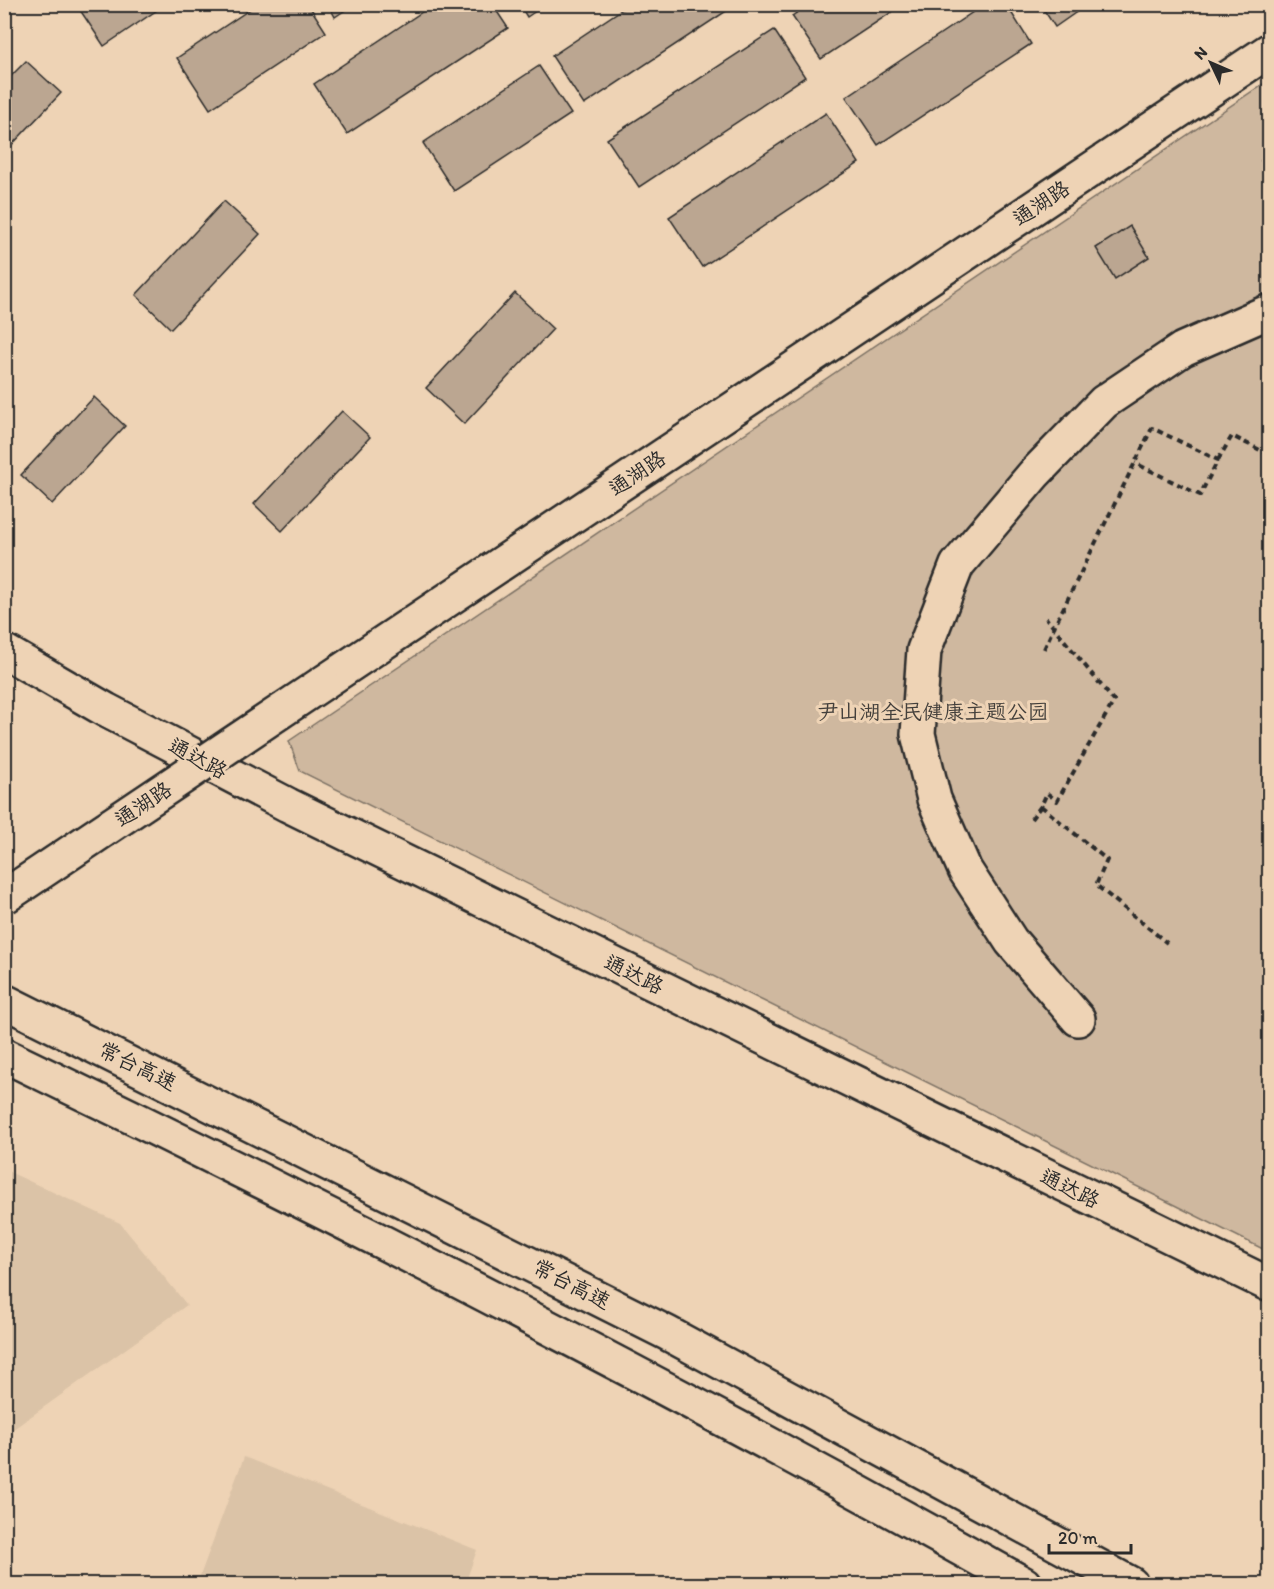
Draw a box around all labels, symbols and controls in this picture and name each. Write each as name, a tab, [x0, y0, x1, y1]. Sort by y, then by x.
north arrow	[1181, 33, 1241, 93]
text: N	[1190, 42, 1211, 63]
street label: 通湖路	[1008, 175, 1074, 231]
street label: 通湖路	[604, 445, 670, 501]
park label: 尹山湖全民健康主题公园	[818, 699, 1049, 724]
street label: 通达路	[164, 732, 232, 784]
street label: 通湖路	[110, 776, 176, 832]
street label: 通达路	[600, 949, 668, 999]
street label: 常台高速	[95, 1036, 181, 1096]
street label: 通达路	[1036, 1163, 1104, 1213]
street label: 常台高速	[529, 1254, 615, 1314]
scale bar	[1049, 1517, 1132, 1555]
text: 20 m	[1058, 1527, 1098, 1549]

